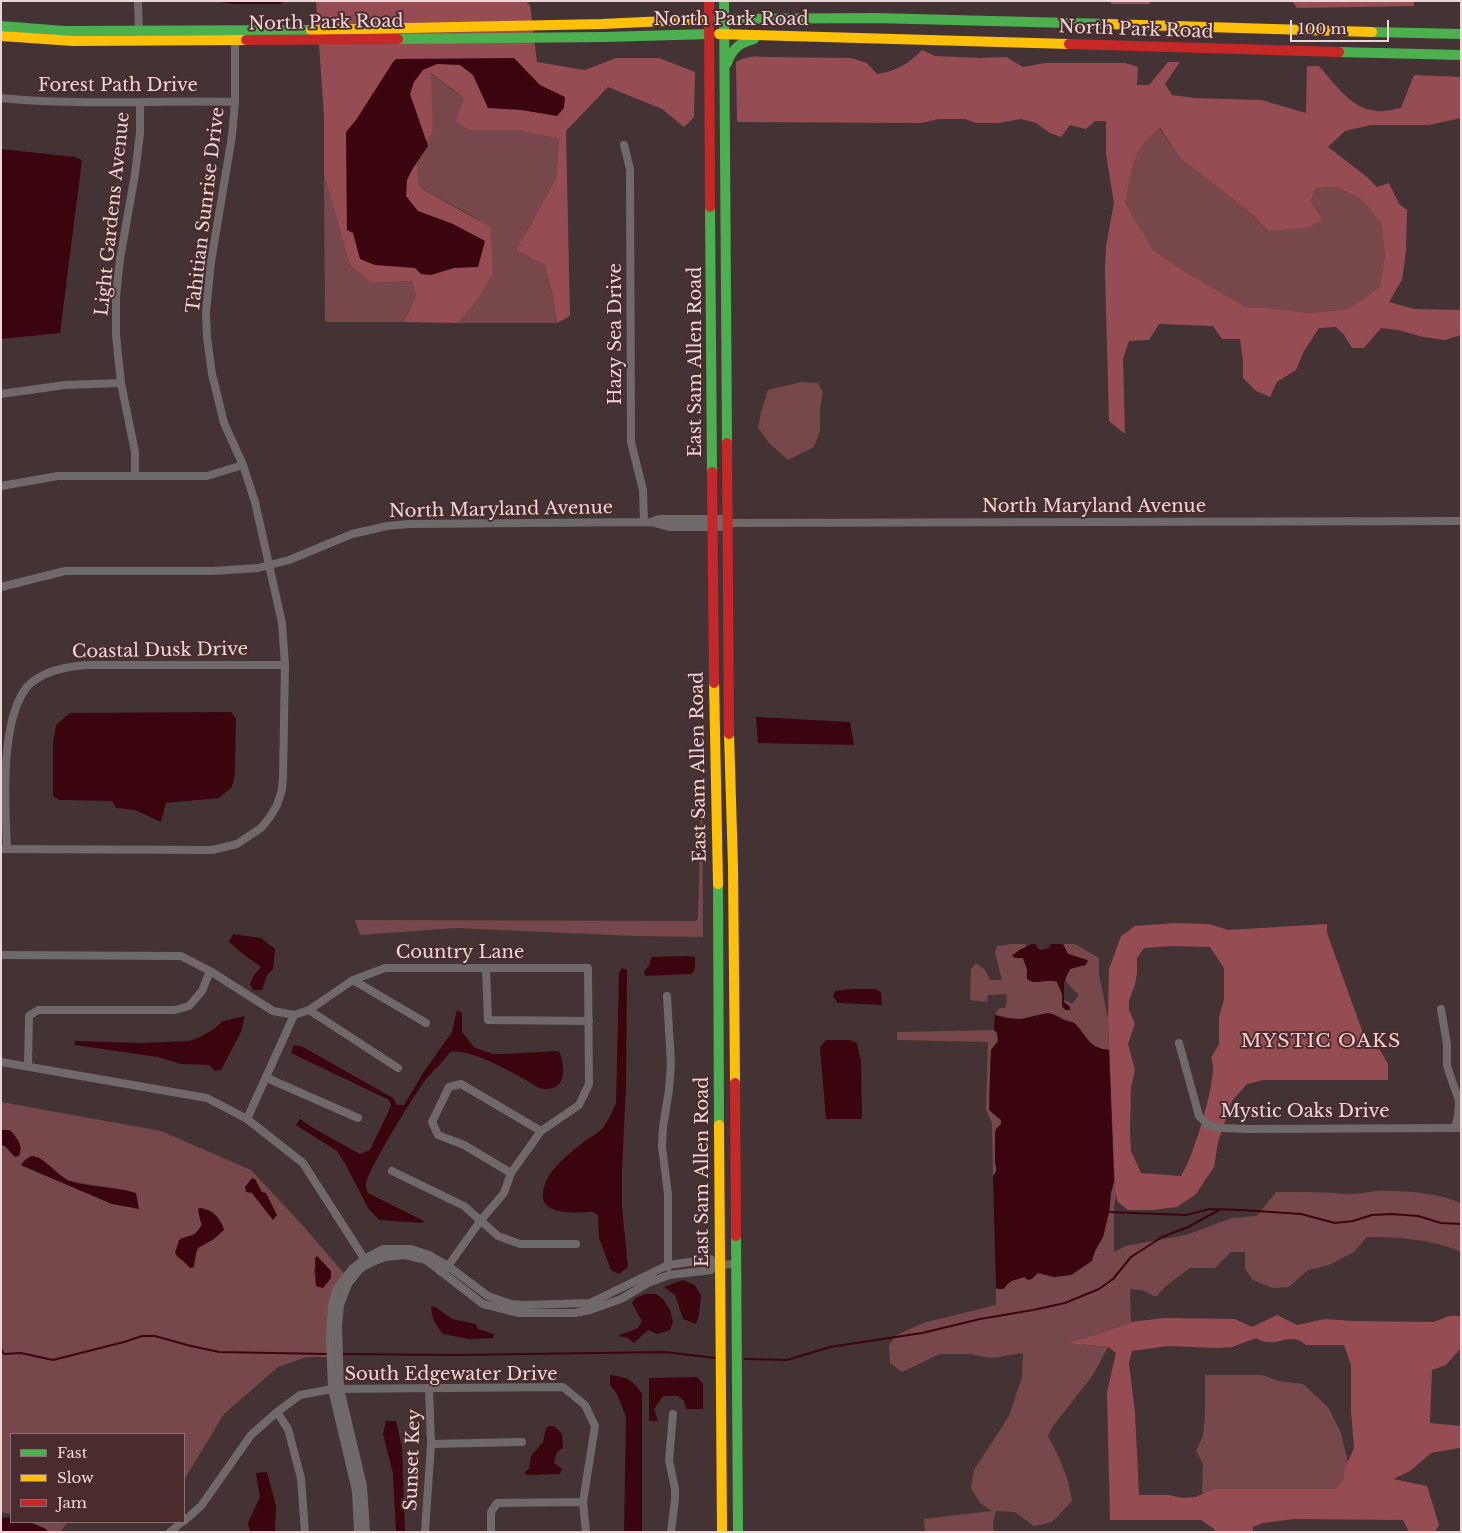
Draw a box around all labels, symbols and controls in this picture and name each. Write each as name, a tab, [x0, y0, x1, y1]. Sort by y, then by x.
street label: North Park Road	[653, 9, 809, 31]
scale bar	[1292, 10, 1391, 42]
street label: North Park Road	[248, 11, 404, 35]
street label: North Park Road	[1058, 16, 1214, 44]
text: 100 m	[1298, 19, 1347, 38]
street label: Forest Path Drive	[38, 75, 198, 97]
street label: Tahitian Sunrise Drive	[183, 106, 229, 314]
street label: Light Gardens Avenue	[92, 111, 134, 317]
street label: Hazy Sea Drive	[605, 263, 627, 405]
street label: East Sam Allen Road	[685, 267, 707, 457]
street label: North Maryland Avenue	[982, 496, 1206, 518]
street label: North Maryland Avenue	[389, 497, 613, 523]
street label: Coastal Dusk Drive	[72, 639, 248, 663]
street label: East Sam Allen Road	[687, 672, 711, 862]
street label: Country Lane	[396, 942, 524, 964]
district label: MYSTIC OAKS	[1239, 1031, 1403, 1053]
street label: East Sam Allen Road	[692, 1077, 714, 1267]
street label: Mystic Oaks Drive	[1221, 1101, 1389, 1123]
street label: South Edgewater Drive	[344, 1364, 558, 1386]
street label: Sunset Key	[400, 1409, 426, 1511]
legend	[10, 1433, 185, 1523]
text: Fast	[57, 1443, 87, 1462]
text: Slow	[57, 1468, 94, 1487]
text: Jam	[57, 1493, 87, 1512]

